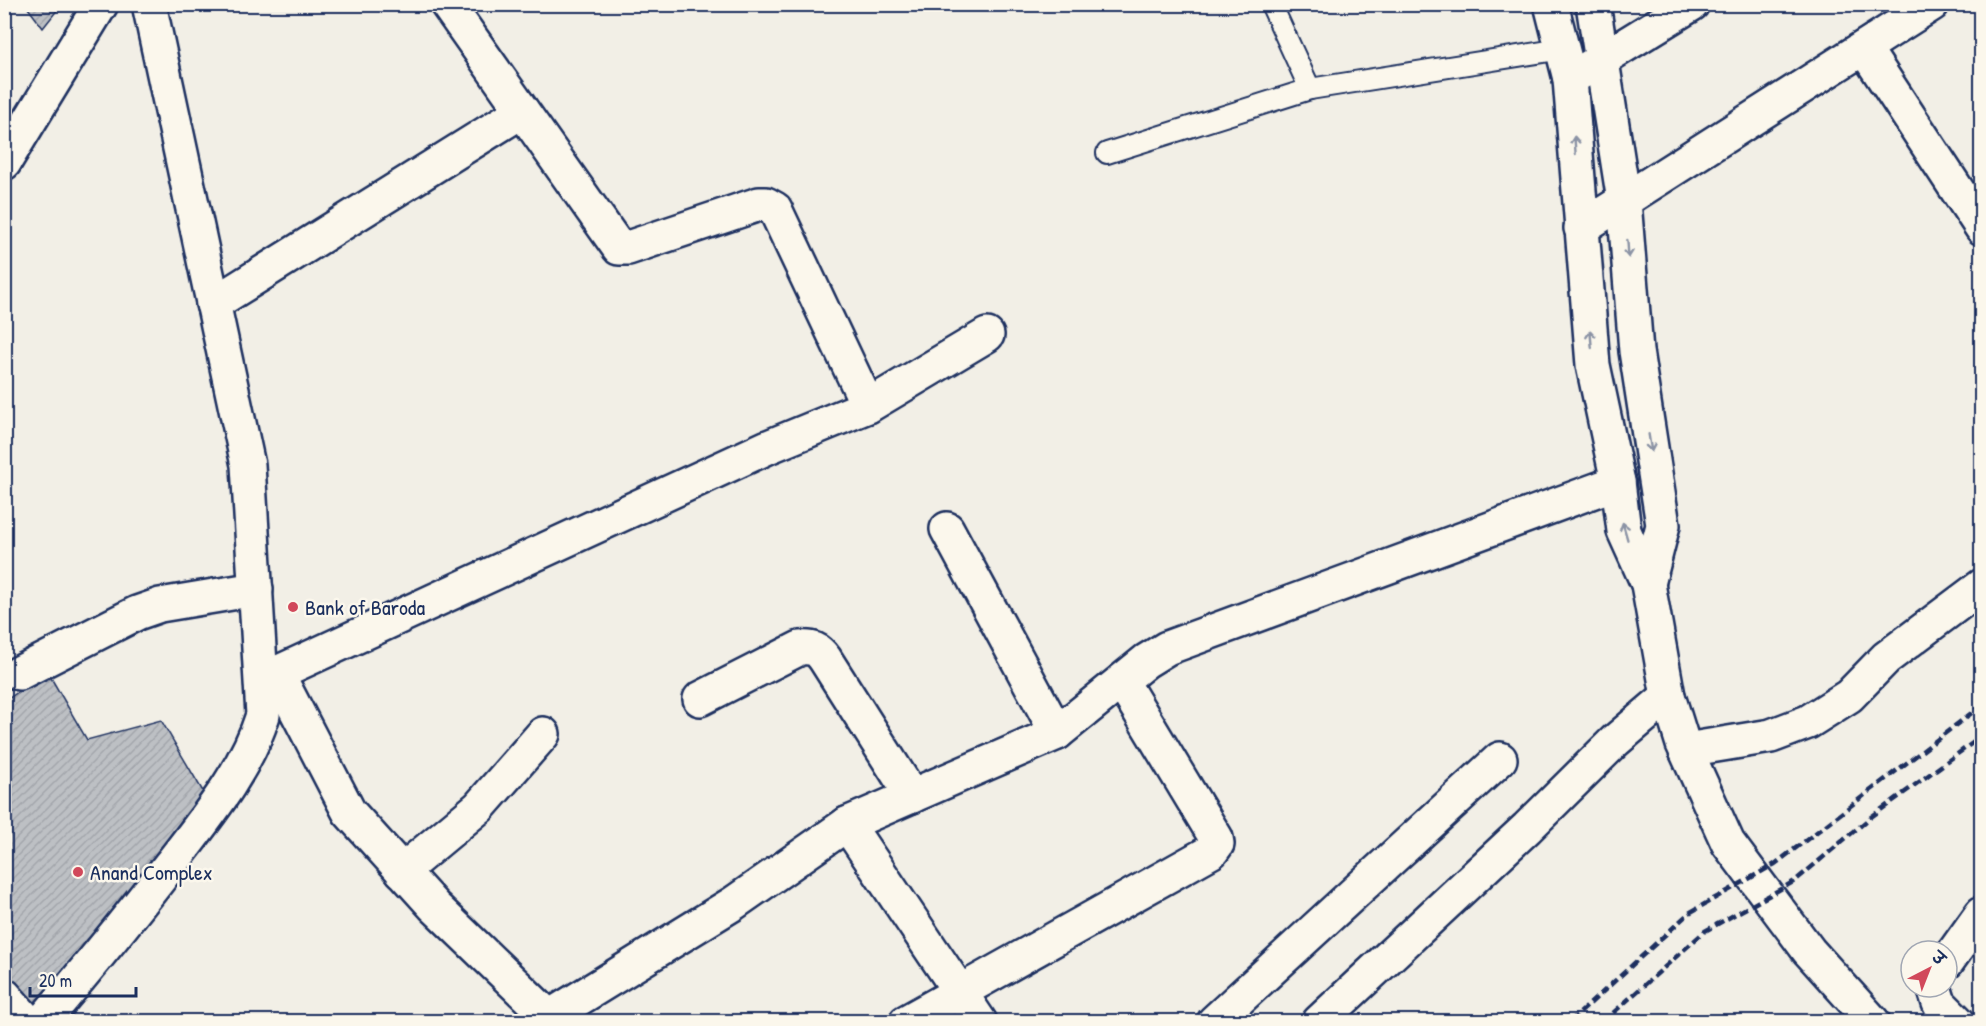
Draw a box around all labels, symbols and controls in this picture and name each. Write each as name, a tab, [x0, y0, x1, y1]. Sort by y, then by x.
one-way arrow	[1569, 135, 1580, 155]
one-way arrow	[1623, 239, 1634, 259]
one-way arrow	[1585, 330, 1596, 350]
one-way arrow	[1645, 433, 1656, 452]
one-way arrow	[1619, 522, 1631, 541]
place label: Bank of Baroda	[305, 592, 425, 622]
marker: Bank of Baroda	[286, 600, 300, 614]
place label: Anand Complex	[90, 857, 213, 887]
marker: Anand Complex	[71, 865, 85, 879]
north arrow	[1899, 939, 1959, 999]
text: उ	[1926, 945, 1951, 970]
scale bar	[30, 960, 136, 998]
text: 20 m	[39, 968, 72, 993]

